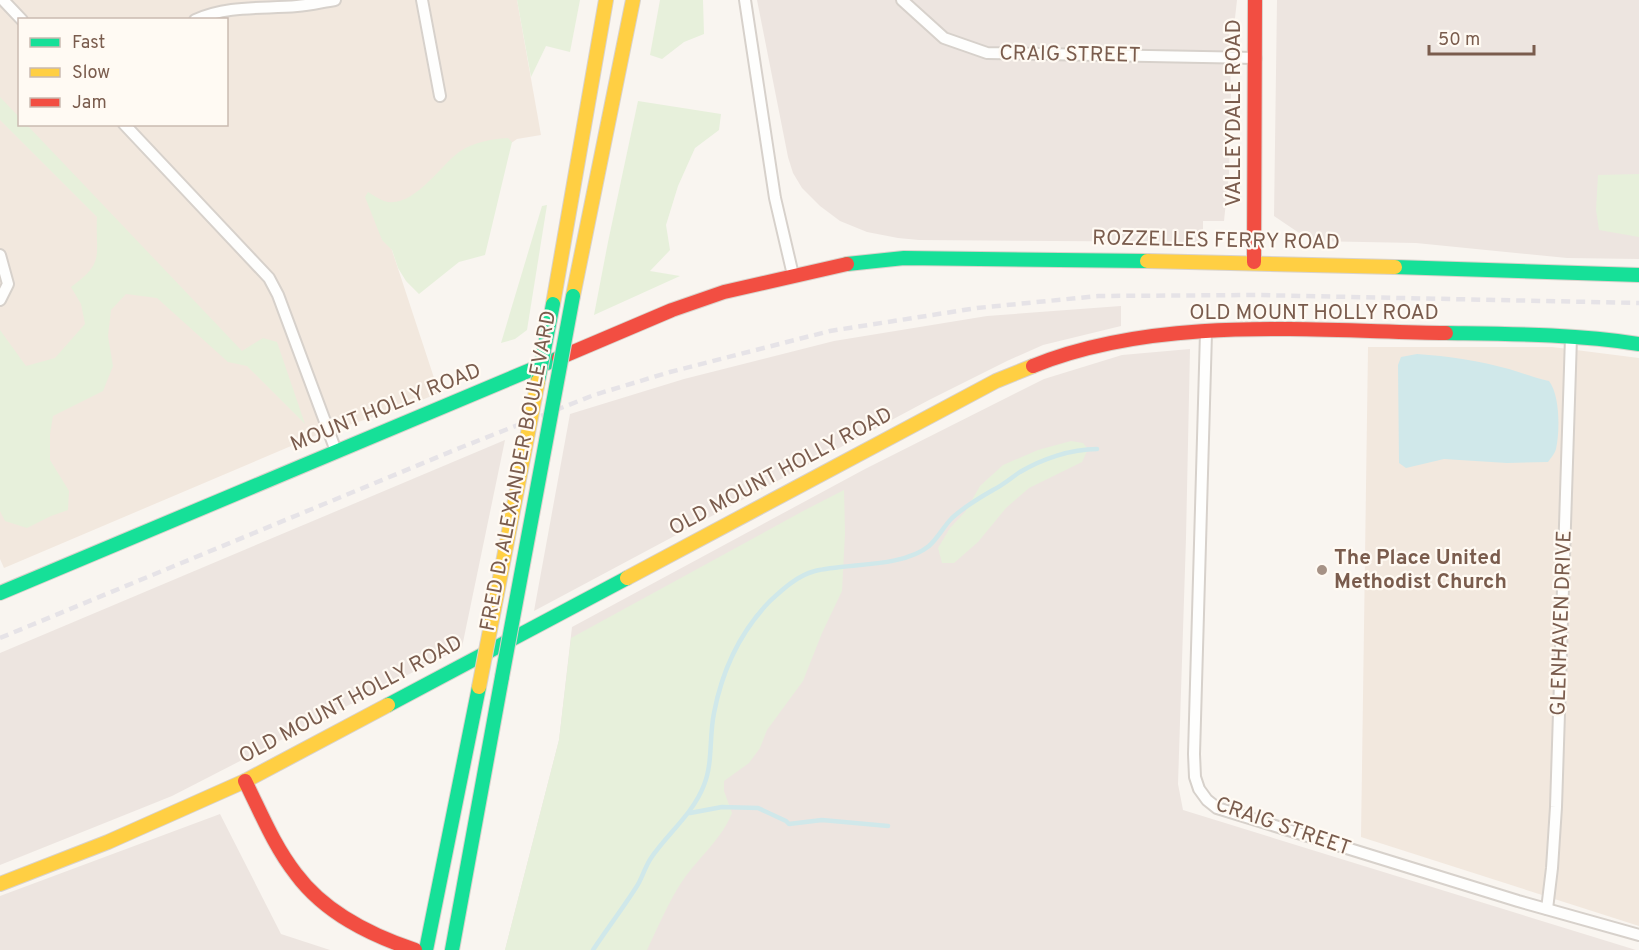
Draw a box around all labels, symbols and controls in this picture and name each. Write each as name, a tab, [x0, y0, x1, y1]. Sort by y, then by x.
legend	[18, 18, 228, 126]
scale bar	[1429, 18, 1534, 56]
street label: VALLEYDALE ROAD	[1221, 19, 1248, 207]
text: 50 m	[1438, 29, 1480, 52]
text: Fast	[72, 32, 105, 55]
street label: CRAIG STREET	[999, 40, 1141, 70]
text: Slow	[72, 62, 110, 85]
text: Jam	[72, 92, 107, 115]
street label: ROZZELLES FERRY ROAD	[1092, 225, 1340, 257]
street label: OLD MOUNT HOLLY ROAD	[1189, 300, 1439, 327]
street label: FRED D. ALEXANDER BOULEVARD	[475, 308, 563, 634]
street label: MOUNT HOLLY ROAD	[287, 357, 485, 459]
street label: OLD MOUNT HOLLY ROAD	[665, 402, 897, 542]
street label: GLENHAVEN DRIVE	[1545, 530, 1579, 716]
place label: The Place United Methodist Church	[1334, 545, 1507, 596]
marker: The Place United Methodist Church	[1315, 563, 1329, 577]
street label: OLD MOUNT HOLLY ROAD	[235, 630, 467, 770]
street label: CRAIG STREET	[1212, 791, 1354, 863]

